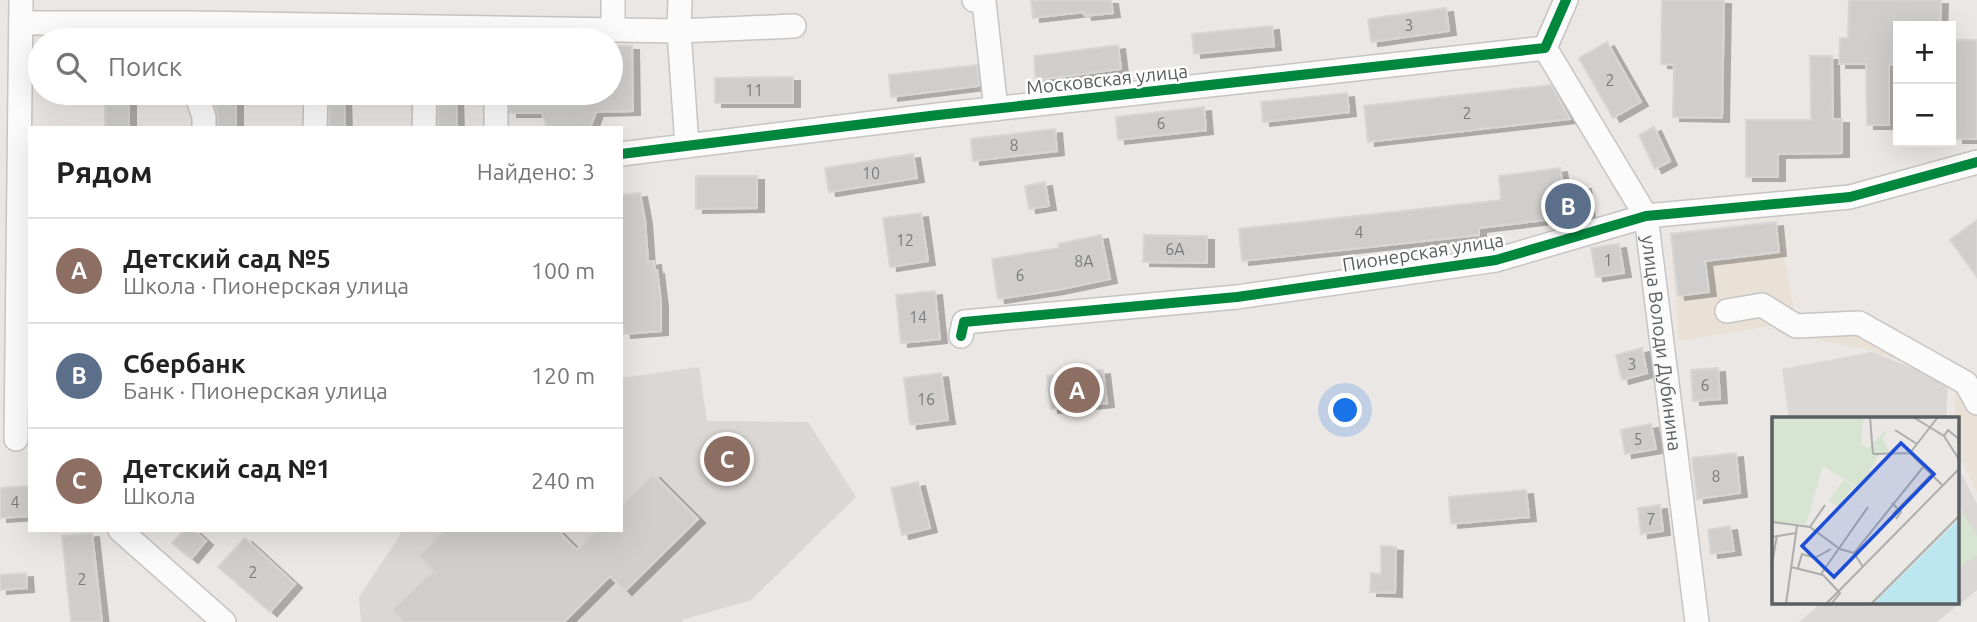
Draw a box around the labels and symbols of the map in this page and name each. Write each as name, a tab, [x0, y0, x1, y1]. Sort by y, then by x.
house number: 3	[1404, 16, 1414, 34]
street label: Московская улица	[1025, 60, 1189, 98]
house number: 2	[1605, 71, 1615, 89]
house number: 11	[745, 81, 763, 99]
house number: 2	[1462, 104, 1472, 122]
house number: 6	[1156, 114, 1166, 132]
house number: 8	[1009, 136, 1019, 154]
house number: 10	[862, 164, 880, 182]
pin: B	[1545, 180, 1591, 232]
house number: 4	[1354, 223, 1364, 241]
street label: Пионерская улица	[1341, 228, 1505, 276]
house number: 12	[896, 231, 914, 249]
street label: улица Володи Дубинина	[1638, 234, 1686, 452]
house number: 6А	[1165, 240, 1185, 258]
house number: 1	[1603, 251, 1613, 269]
house number: 8А	[1074, 252, 1094, 270]
house number: 6	[1015, 266, 1025, 284]
house number: 14	[909, 308, 927, 326]
house number: 3	[1627, 355, 1637, 373]
pin: A	[1054, 364, 1100, 416]
house number: 6	[1700, 376, 1710, 394]
house number: 16	[917, 390, 935, 408]
your location	[1328, 393, 1362, 427]
inset map	[1772, 417, 1960, 604]
house number: 5	[1633, 430, 1643, 448]
pin: C	[704, 433, 750, 485]
house number: 8	[1711, 467, 1721, 485]
house number: 4	[10, 493, 20, 511]
house number: 7	[1646, 510, 1656, 528]
house number: 2	[248, 563, 258, 581]
house number: 2	[77, 570, 87, 588]

